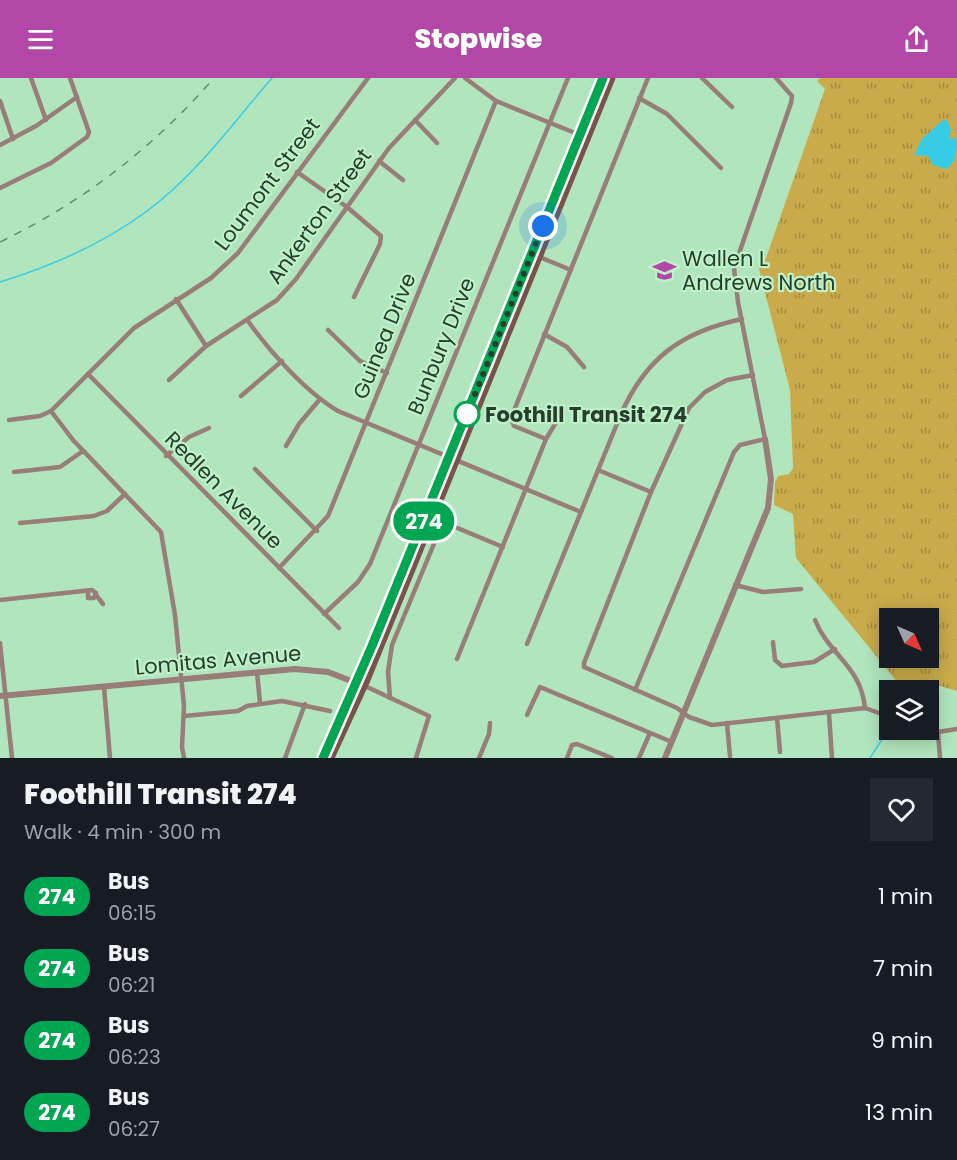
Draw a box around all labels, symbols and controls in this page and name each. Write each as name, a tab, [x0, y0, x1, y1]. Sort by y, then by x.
text: Stopwise	[415, 20, 542, 57]
icon: menu	[24, 23, 57, 56]
icon: share	[900, 23, 933, 56]
street label: Loumont Street	[208, 112, 326, 256]
street label: Ankerton Street	[260, 142, 378, 290]
your location	[528, 211, 558, 241]
place label: Wallen L Andrews North	[682, 244, 836, 297]
school or university icon: Wallen L Andrews North	[651, 257, 677, 283]
street label: Guinea Drive	[345, 269, 423, 403]
street label: Bunbury Drive	[400, 273, 482, 419]
place label: Foothill Transit 274	[485, 400, 687, 429]
marker: Foothill Transit 274	[454, 401, 480, 427]
street label: Redlen Avenue	[159, 425, 289, 555]
line badge: 274	[390, 502, 458, 540]
text: 274	[405, 507, 443, 536]
north arrow	[879, 608, 939, 668]
map controls	[879, 608, 939, 740]
street label: Lomitas Avenue	[134, 638, 302, 682]
button: layers	[879, 680, 939, 740]
text: Foothill Transit 274	[24, 775, 297, 814]
button: heart	[870, 778, 933, 841]
text: Walk · 4 min · 300 m	[24, 818, 221, 846]
text: Bus	[108, 866, 150, 897]
text: 1 min	[878, 881, 933, 912]
text: 274	[38, 882, 76, 911]
text: 06:15	[108, 899, 156, 927]
text: Bus	[108, 938, 150, 969]
text: 7 min	[873, 953, 933, 984]
text: 274	[38, 954, 76, 983]
text: 06:21	[108, 971, 155, 999]
text: Bus	[108, 1010, 150, 1041]
text: 9 min	[871, 1025, 933, 1056]
text: 274	[38, 1026, 76, 1055]
text: 06:23	[108, 1043, 161, 1071]
text: Bus	[108, 1082, 150, 1113]
text: 13 min	[865, 1097, 933, 1128]
text: 274	[38, 1098, 76, 1127]
text: 06:27	[108, 1115, 160, 1143]

